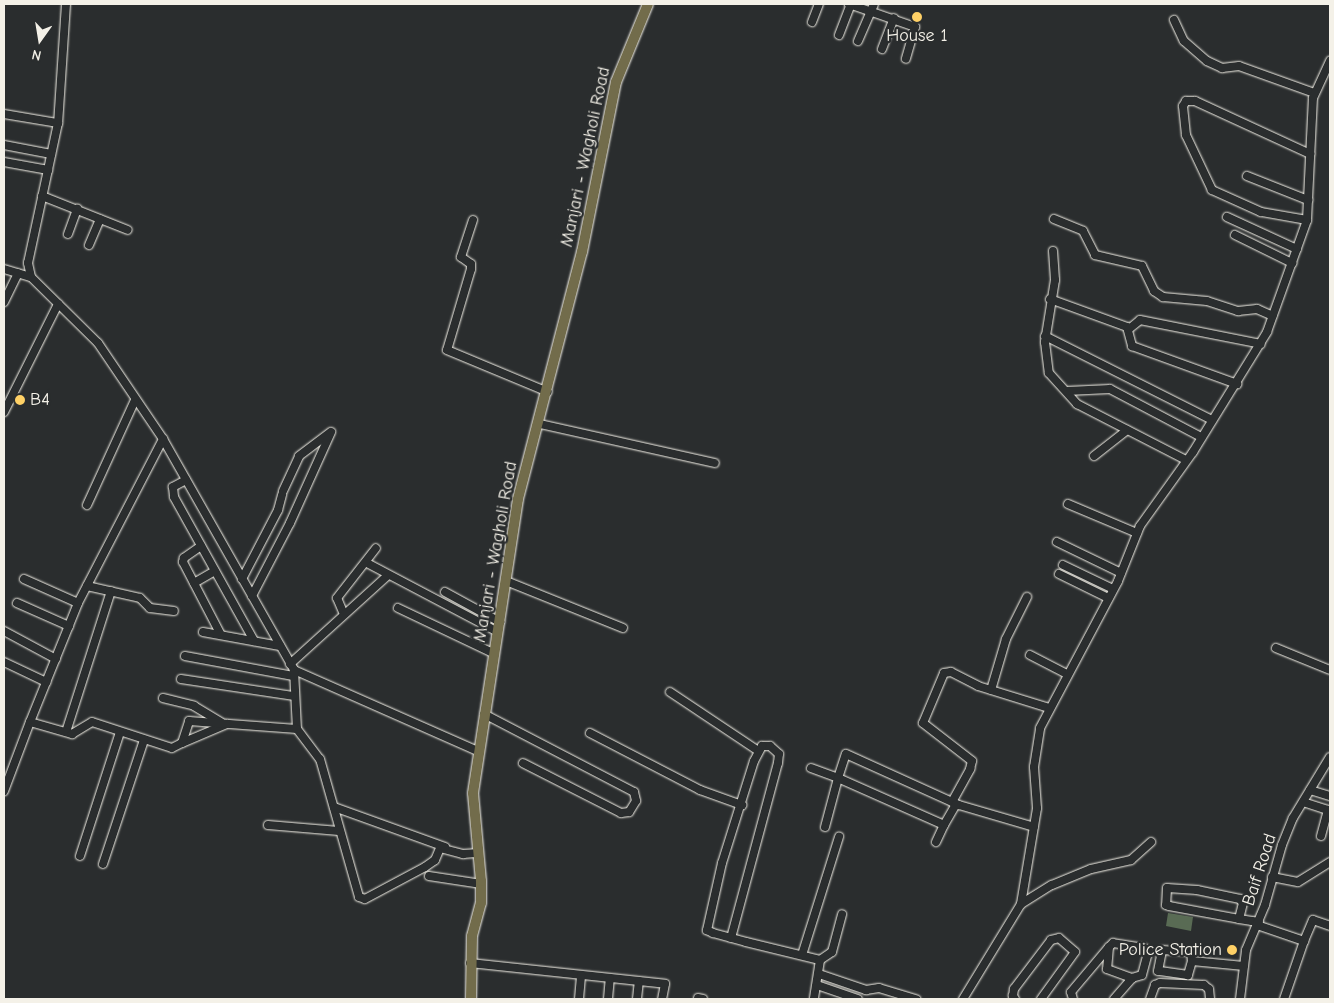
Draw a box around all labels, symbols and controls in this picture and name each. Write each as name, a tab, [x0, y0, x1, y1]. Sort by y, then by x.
marker: House 1	[911, 11, 923, 23]
north arrow	[15, 15, 65, 65]
place label: House 1	[886, 25, 948, 47]
text: N	[30, 46, 43, 64]
street label: Manjari - Wagholi Road	[556, 65, 616, 249]
place label: B4	[30, 389, 50, 411]
marker: B4	[14, 394, 26, 406]
street label: Manjari - Wagholi Road	[469, 460, 523, 644]
street label: Baif Road	[1238, 831, 1282, 909]
place label: Police Station	[1119, 939, 1222, 961]
marker: Police Station	[1226, 944, 1238, 956]

